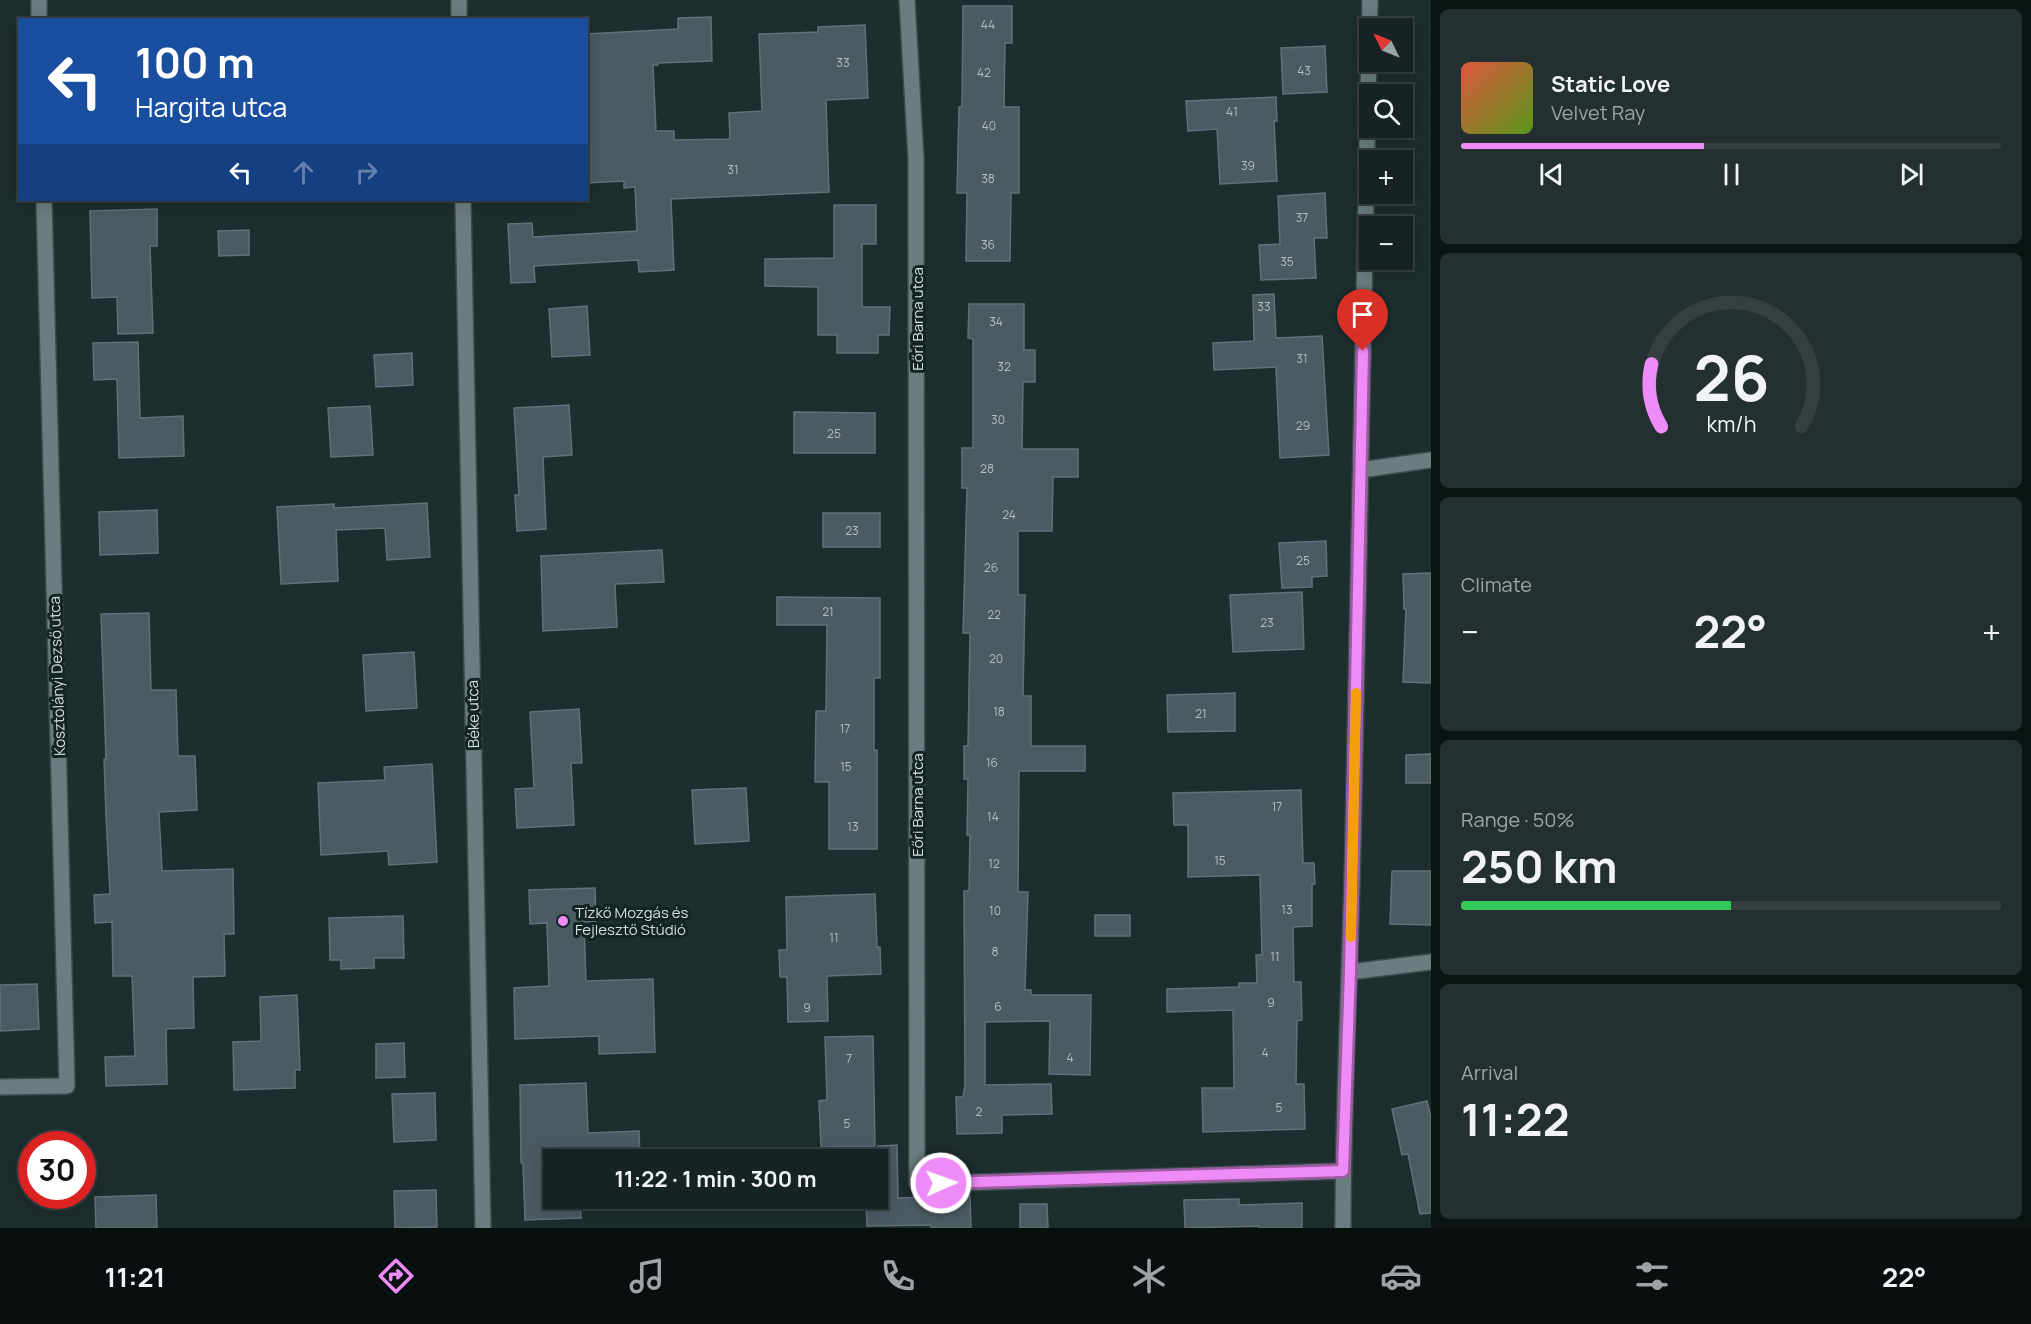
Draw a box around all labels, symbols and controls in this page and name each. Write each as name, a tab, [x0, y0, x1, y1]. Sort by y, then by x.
house number: 44	[981, 16, 995, 33]
north arrow	[1359, 18, 1413, 72]
map controls	[1359, 18, 1413, 270]
text: 100 m	[135, 33, 255, 91]
icon: left	[36, 42, 114, 120]
house number: 33	[836, 54, 850, 71]
house number: 43	[1297, 62, 1311, 79]
house number: 42	[977, 64, 991, 81]
text: Static Love	[1551, 69, 1670, 99]
button: search	[1359, 84, 1413, 138]
text: Hargita utca	[135, 88, 287, 125]
text: Velvet Ray	[1551, 99, 1645, 126]
house number: 41	[1226, 103, 1238, 120]
house number: 40	[982, 117, 996, 134]
button: +	[1359, 150, 1413, 204]
icon: left	[224, 156, 257, 189]
icon: ahead	[287, 156, 320, 189]
icon: right	[350, 156, 383, 189]
house number: 39	[1241, 157, 1255, 174]
icon: previous	[1535, 158, 1568, 191]
icon: pause	[1715, 158, 1748, 191]
icon: next	[1895, 158, 1928, 191]
house number: 31	[727, 161, 739, 178]
house number: 38	[981, 170, 995, 187]
house number: 37	[1296, 209, 1308, 226]
button: −	[1359, 216, 1413, 270]
house number: 36	[981, 236, 995, 253]
house number: 35	[1280, 253, 1294, 270]
street label: Eőri Barna utca	[907, 267, 928, 371]
pin	[1337, 289, 1388, 351]
house number: 33	[1257, 298, 1271, 315]
icon: arrive	[1346, 298, 1379, 331]
house number: 34	[989, 313, 1003, 330]
text: 26	[1693, 334, 1769, 420]
house number: 31	[1296, 350, 1308, 367]
house number: 32	[997, 358, 1011, 375]
text: km/h	[1706, 410, 1756, 439]
house number: 30	[991, 411, 1005, 428]
house number: 29	[1296, 417, 1310, 434]
house number: 25	[827, 425, 841, 442]
house number: 28	[980, 460, 994, 477]
house number: 24	[1002, 506, 1016, 523]
house number: 23	[845, 522, 859, 539]
house number: 25	[1296, 552, 1310, 569]
house number: 26	[984, 559, 998, 576]
text: Climate	[1461, 571, 1532, 598]
street label: Kosztolányi Dezső utca	[44, 596, 70, 756]
text: 22°	[1693, 600, 1767, 662]
house number: 21	[822, 603, 834, 620]
house number: 22	[987, 606, 1001, 623]
text: −	[1461, 609, 1479, 654]
text: +	[1982, 609, 2001, 654]
house number: 23	[1260, 614, 1274, 631]
house number: 20	[989, 650, 1003, 667]
street label: Béke utca	[462, 680, 484, 748]
house number: 18	[993, 703, 1005, 720]
house number: 21	[1195, 705, 1207, 722]
house number: 17	[840, 720, 850, 737]
street label: Eőri Barna utca	[907, 753, 928, 857]
house number: 16	[986, 754, 998, 771]
house number: 15	[840, 758, 852, 775]
house number: 17	[1272, 798, 1282, 815]
text: Range · 50%	[1461, 806, 1574, 833]
house number: 14	[987, 808, 999, 825]
house number: 13	[847, 818, 859, 835]
text: 250 km	[1461, 835, 1617, 897]
house number: 15	[1214, 852, 1226, 869]
house number: 12	[988, 855, 1000, 872]
house number: 13	[1281, 901, 1293, 918]
place label: Tízkő Mozgás és Fejlesztő Stúdió	[575, 902, 689, 940]
house number: 10	[989, 902, 1001, 919]
marker: Tízkő Mozgás és Fejlesztő Stúdió	[556, 914, 570, 928]
house number: 11	[829, 929, 839, 946]
house number: 8	[992, 943, 999, 960]
house number: 11	[1270, 948, 1280, 965]
house number: 9	[1267, 994, 1275, 1011]
house number: 6	[994, 998, 1002, 1015]
house number: 9	[803, 999, 811, 1016]
house number: 4	[1261, 1044, 1269, 1061]
house number: 4	[1066, 1049, 1074, 1066]
house number: 7	[846, 1050, 852, 1067]
text: Arrival	[1461, 1059, 1518, 1086]
text: 11:22	[1461, 1088, 1569, 1150]
house number: 5	[1276, 1099, 1283, 1116]
house number: 2	[976, 1103, 983, 1120]
house number: 5	[844, 1115, 851, 1132]
speed limit sign: 30	[18, 1131, 96, 1209]
position arrow	[909, 1151, 973, 1215]
text: 11:22 · 1 min · 300 m	[614, 1164, 817, 1194]
icon: directions	[375, 1255, 417, 1297]
icon: music	[626, 1255, 668, 1297]
icon: phone	[877, 1255, 919, 1297]
icon: climate	[1128, 1255, 1170, 1297]
icon: car	[1380, 1255, 1422, 1297]
icon: filters	[1631, 1255, 1673, 1297]
text: 11:21	[105, 1258, 165, 1295]
text: 22°	[1882, 1258, 1926, 1295]

